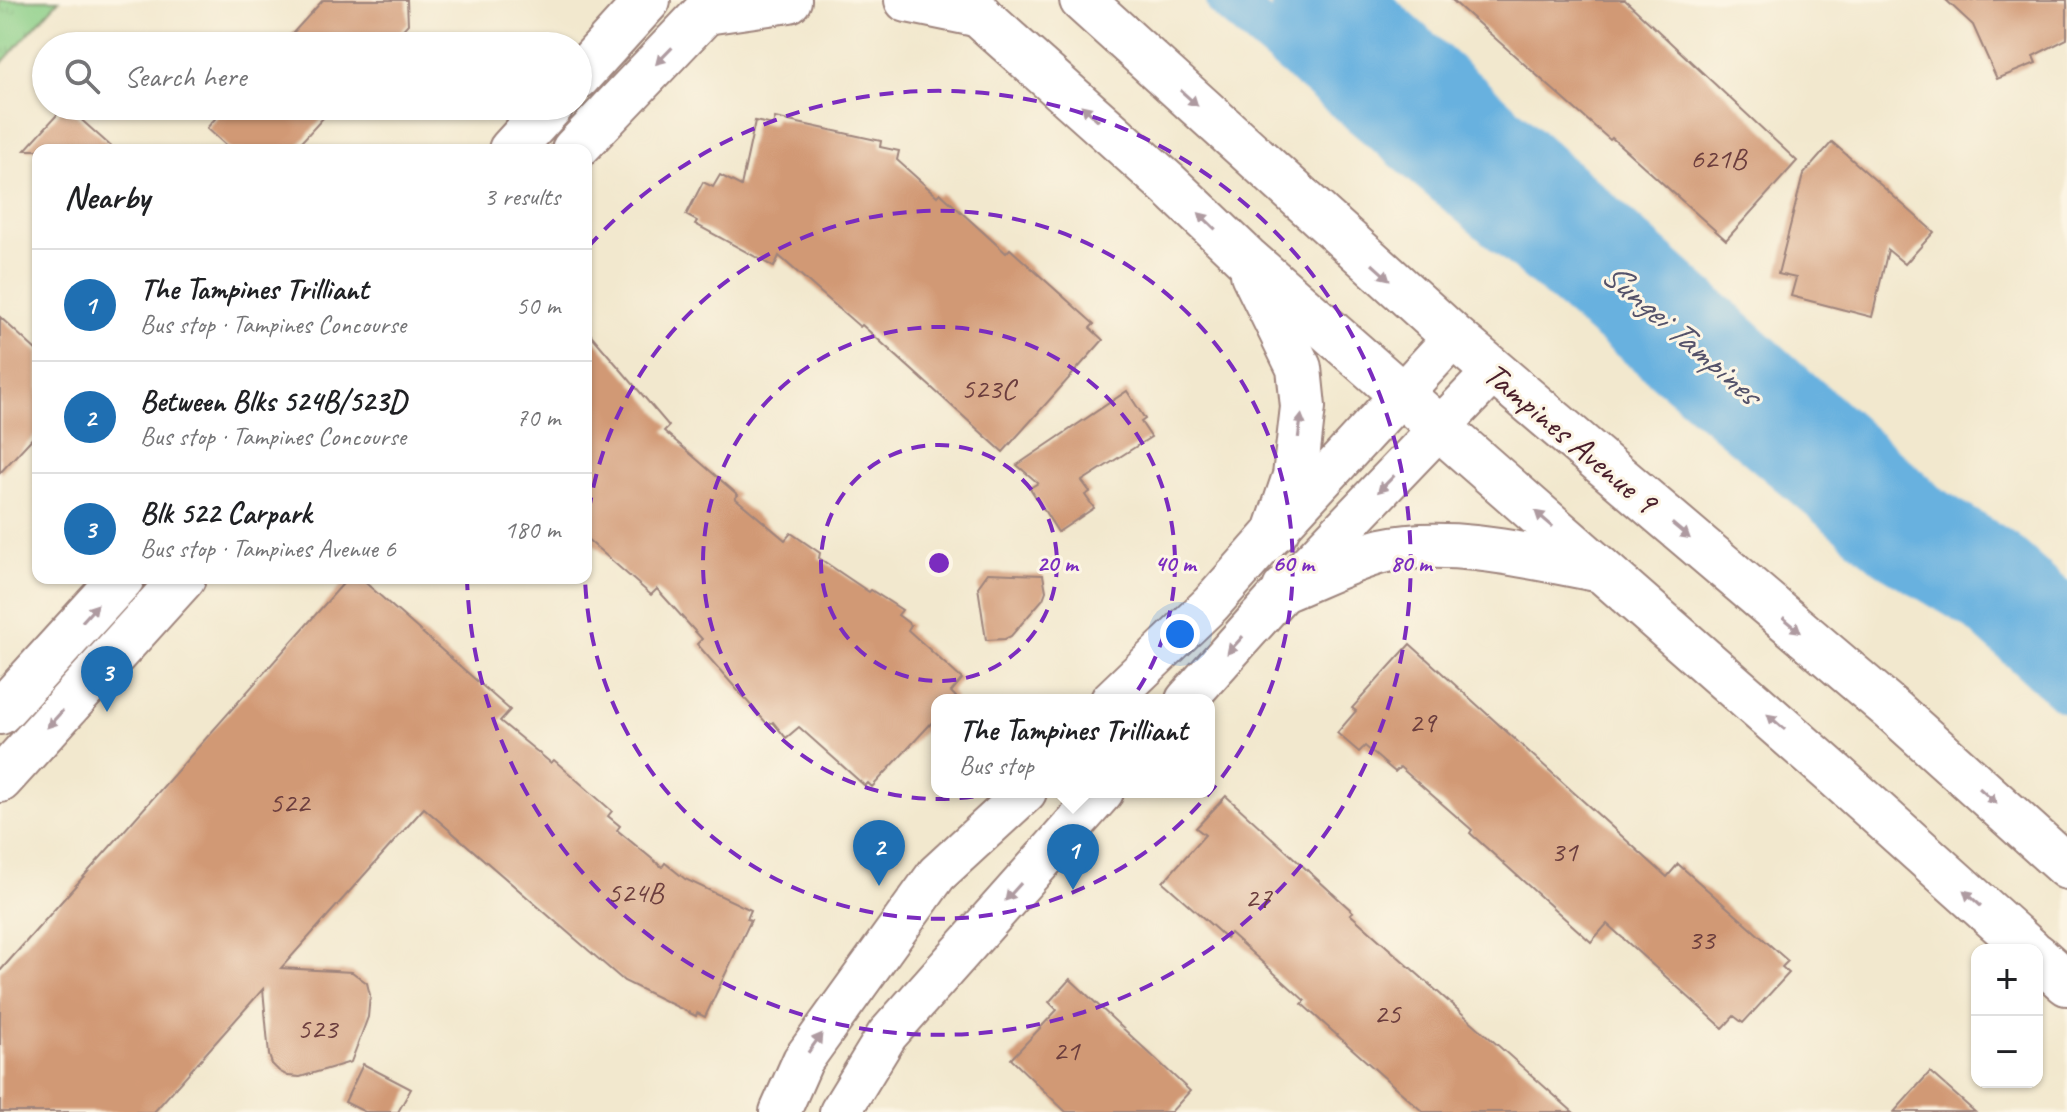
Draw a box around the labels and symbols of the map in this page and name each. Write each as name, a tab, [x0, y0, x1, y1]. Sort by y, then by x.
one-way arrow	[655, 47, 673, 66]
one-way arrow	[1179, 88, 1198, 106]
one-way arrow	[1080, 105, 1099, 123]
house number: 621B	[1690, 139, 1748, 177]
one-way arrow	[1198, 212, 1217, 231]
water label: Sungei Tampines	[1592, 251, 1775, 418]
one-way arrow	[1372, 263, 1391, 281]
street label: Tampines Avenue 9	[1475, 352, 1668, 524]
house number: 523C	[961, 369, 1018, 407]
one-way arrow	[1294, 413, 1307, 438]
one-way arrow	[1377, 474, 1396, 493]
one-way arrow	[1534, 510, 1554, 528]
one-way arrow	[1670, 522, 1690, 539]
text: 20 m	[1036, 548, 1080, 578]
text: 40 m	[1154, 548, 1198, 578]
text: 60 m	[1272, 548, 1316, 578]
text: 80 m	[1390, 548, 1434, 578]
centre of rings	[925, 549, 953, 577]
one-way arrow	[81, 604, 99, 623]
your location	[1160, 614, 1200, 654]
one-way arrow	[1782, 616, 1802, 634]
one-way arrow	[1227, 635, 1245, 654]
pin: 3	[81, 646, 133, 712]
house number: 29	[1409, 703, 1438, 741]
one-way arrow	[47, 708, 64, 728]
one-way arrow	[1766, 714, 1785, 732]
house number: 522	[269, 783, 312, 821]
one-way arrow	[1978, 787, 1998, 804]
pin: 2	[853, 820, 905, 886]
pin: 1	[1047, 824, 1099, 890]
house number: 31	[1551, 832, 1579, 870]
house number: 524B	[607, 873, 665, 911]
house number: 27	[1245, 878, 1273, 916]
one-way arrow	[1005, 882, 1023, 901]
one-way arrow	[1963, 890, 1983, 907]
house number: 33	[1688, 920, 1717, 958]
house number: 25	[1374, 994, 1402, 1032]
house number: 523	[297, 1009, 340, 1047]
house number: 21	[1053, 1031, 1081, 1069]
one-way arrow	[807, 1032, 823, 1054]

